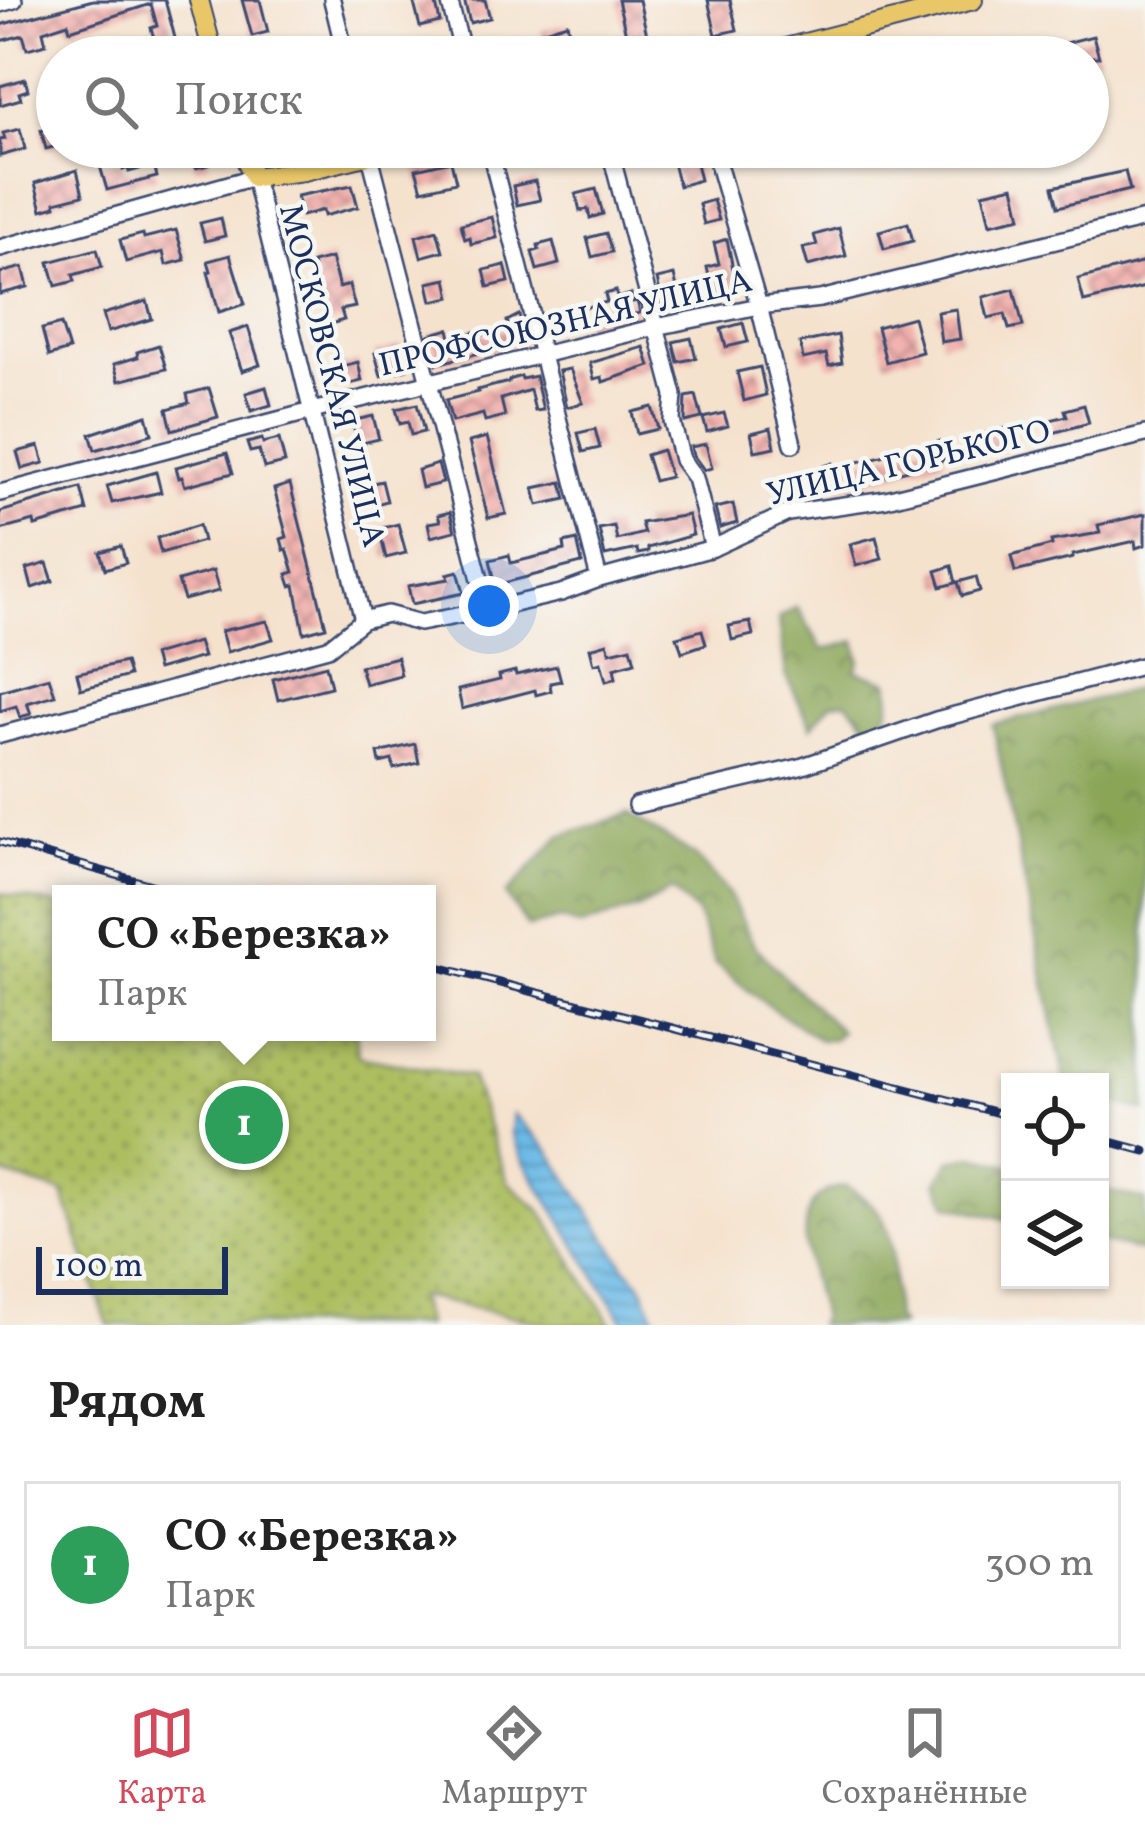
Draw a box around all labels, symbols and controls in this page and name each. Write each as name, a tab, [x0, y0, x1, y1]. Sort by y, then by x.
search box	[36, 36, 1109, 168]
icon: search	[78, 69, 144, 135]
text: Поиск	[174, 71, 303, 134]
street label: МОСКОВСКАЯ УЛИЦА	[265, 200, 395, 552]
street label: ПРОФСОЮЗНАЯ УЛИЦА	[375, 260, 757, 390]
street label: УЛИЦА ГОРЬКОГО	[763, 410, 1055, 520]
your location	[459, 576, 519, 636]
popup	[52, 885, 436, 1041]
text: СО «Березка»	[97, 905, 391, 968]
text: Парк	[97, 968, 187, 1022]
map controls	[1001, 1073, 1109, 1289]
button: locate	[1001, 1073, 1109, 1181]
pin: 1	[205, 1080, 283, 1170]
button: layers	[1001, 1181, 1109, 1289]
scale bar	[36, 1241, 228, 1294]
text: 100 m	[54, 1245, 143, 1291]
text: Рядом	[48, 1368, 206, 1439]
text: СО «Березка»	[165, 1507, 459, 1570]
text: 1	[82, 1538, 98, 1592]
text: 300 m	[985, 1538, 1094, 1592]
text: Парк	[165, 1570, 255, 1624]
tab: Карта	[117, 1700, 207, 1818]
tab: Маршрут	[442, 1700, 587, 1818]
tab: Сохранённые	[822, 1700, 1028, 1818]

